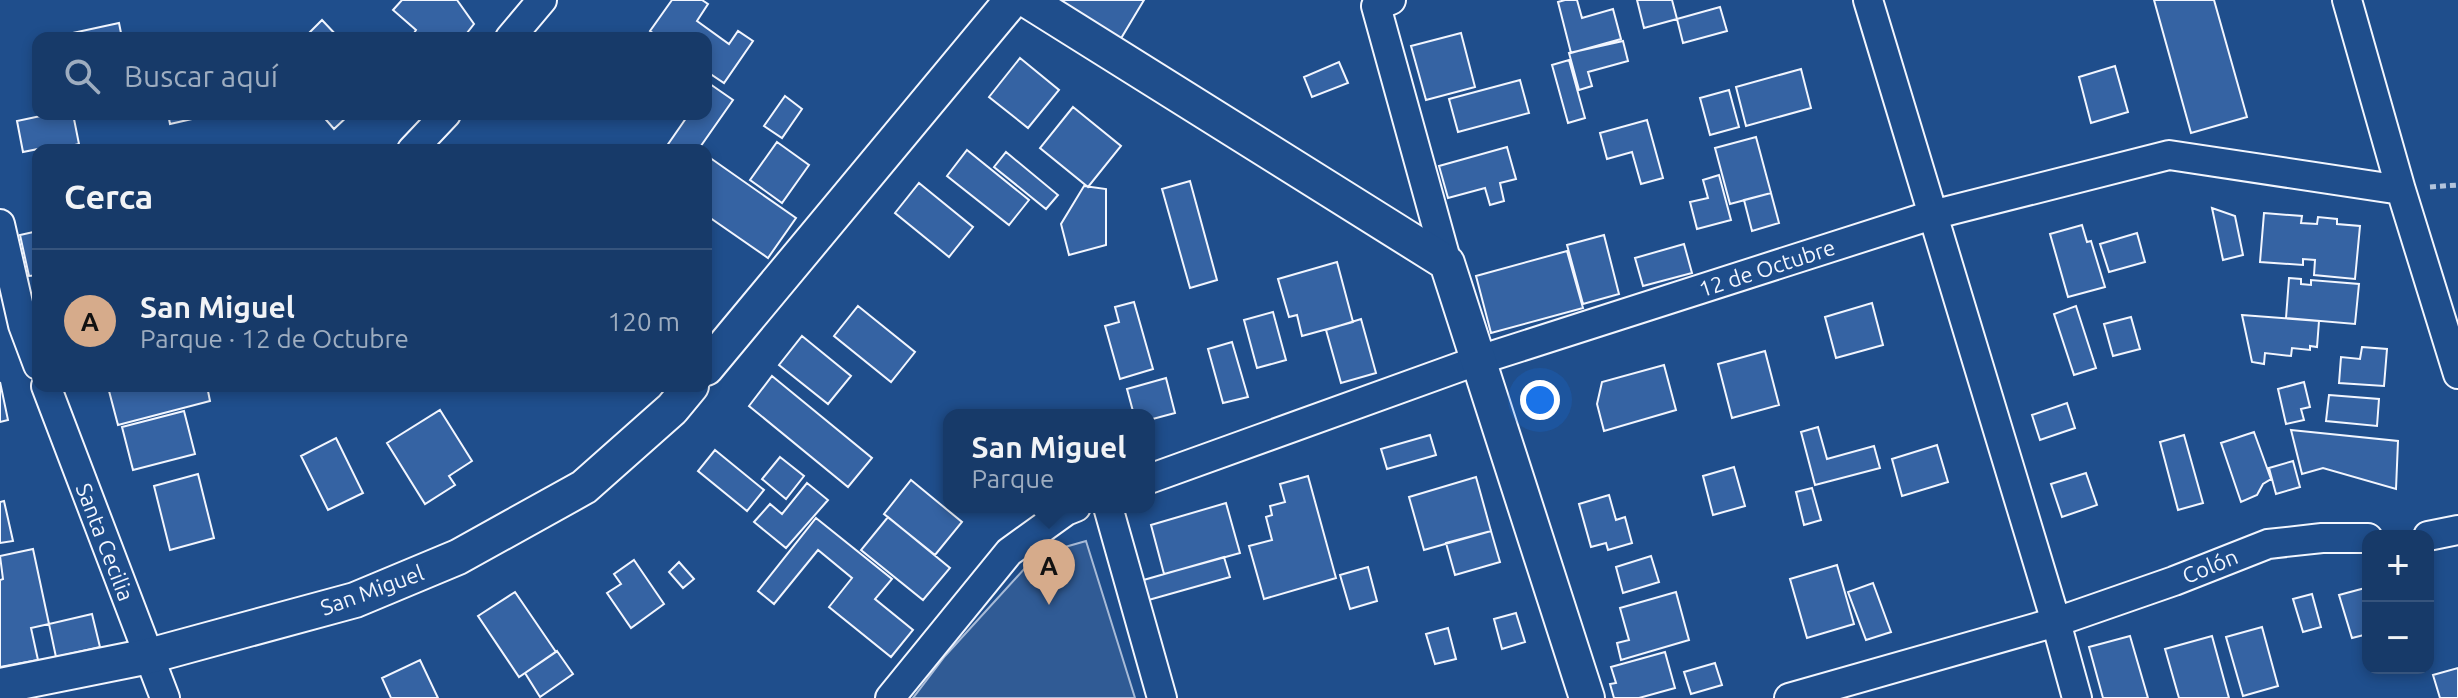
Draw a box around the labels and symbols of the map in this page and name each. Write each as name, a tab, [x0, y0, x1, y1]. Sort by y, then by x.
street label: 12 de Octubre	[1696, 234, 1838, 301]
your location	[1520, 380, 1560, 420]
street label: Santa Cecilia	[72, 479, 139, 604]
pin: A	[1023, 539, 1075, 605]
street label: Colón	[2178, 543, 2241, 588]
street label: San Miguel	[317, 559, 427, 620]

